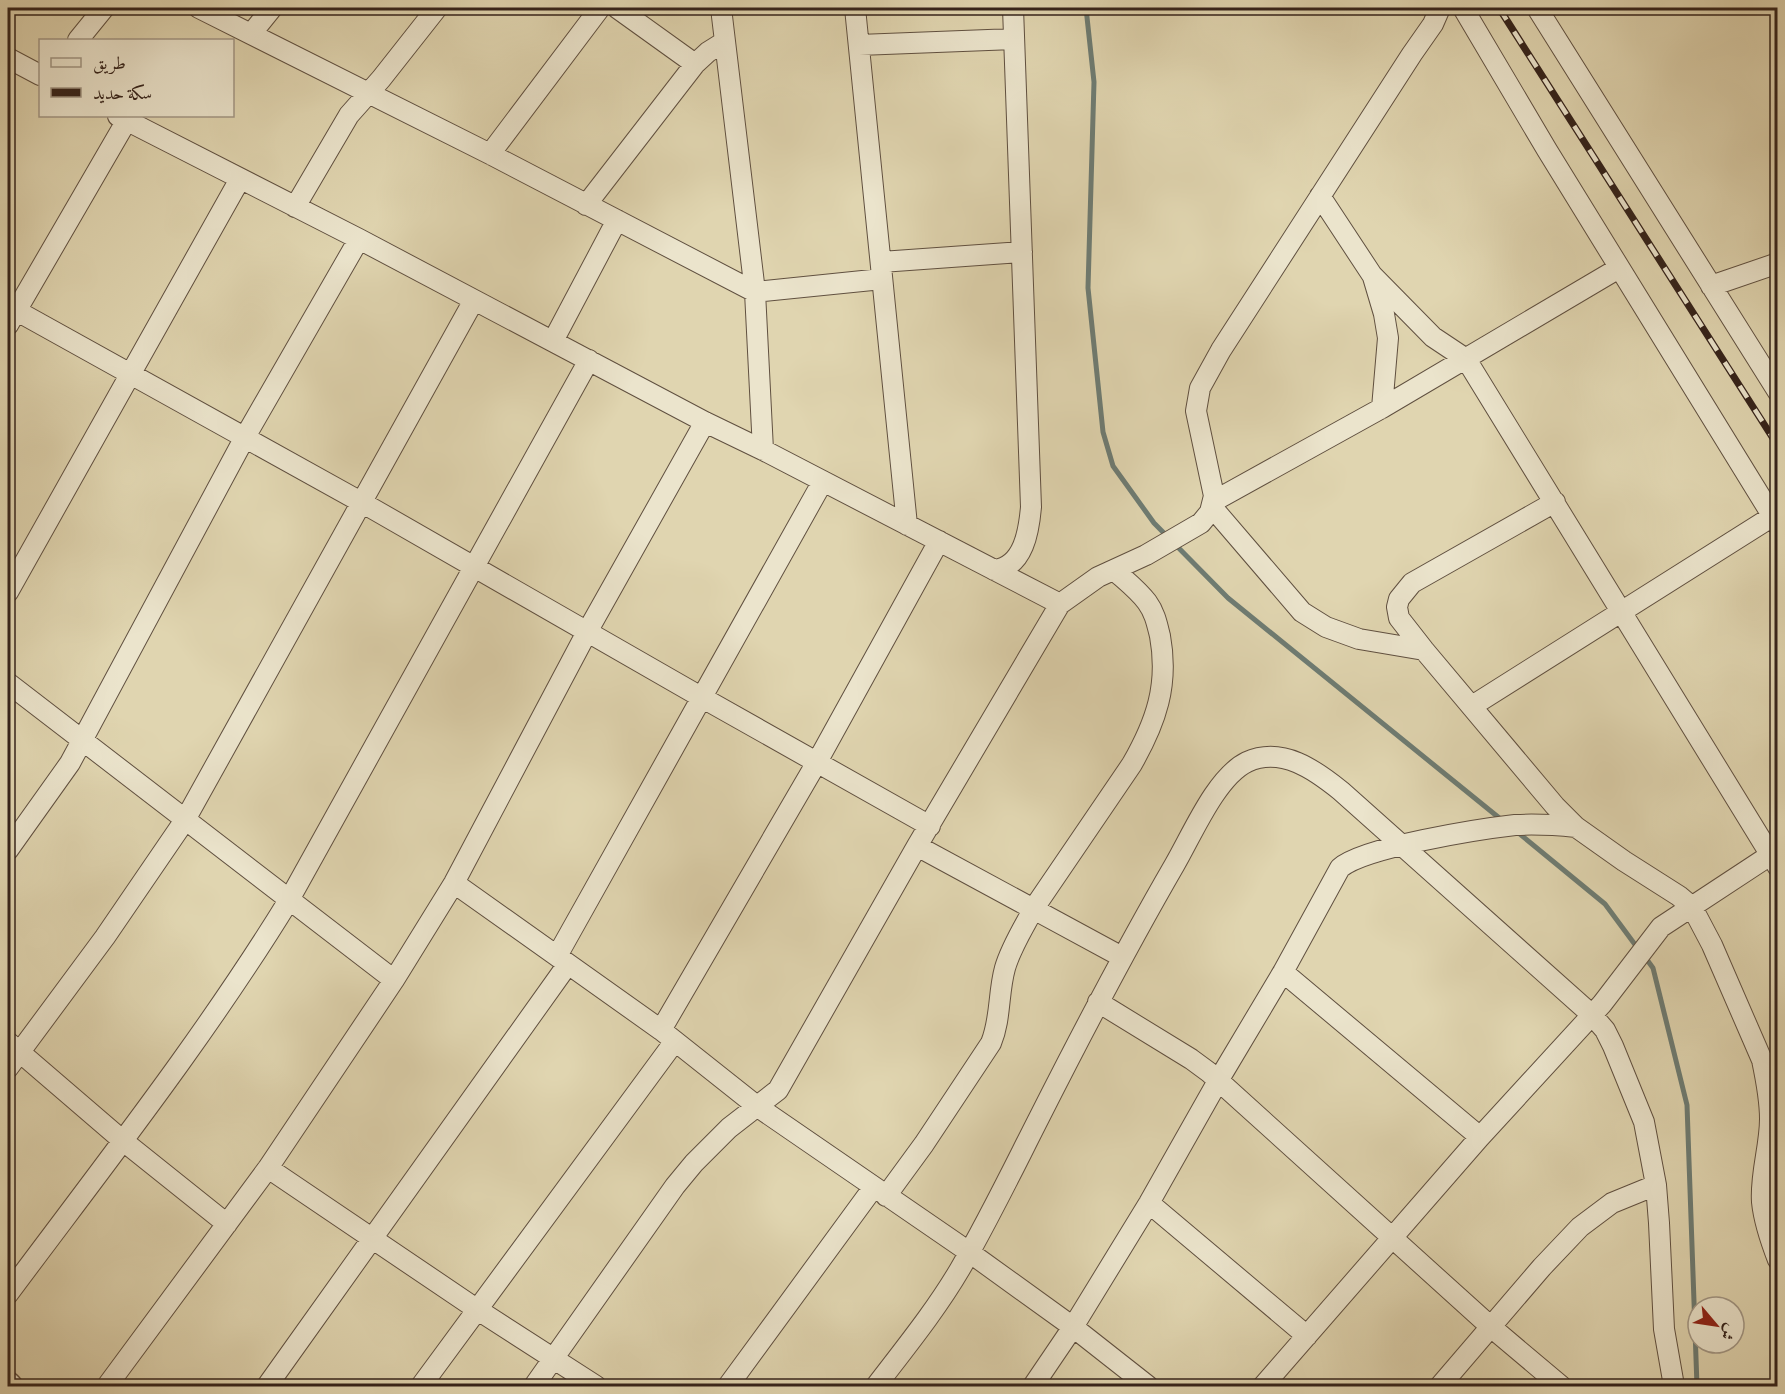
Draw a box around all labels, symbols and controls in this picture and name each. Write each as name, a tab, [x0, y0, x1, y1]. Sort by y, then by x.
legend	[39, 39, 234, 117]
text: طريق	[93, 51, 126, 75]
text: سكة حديد	[93, 81, 152, 104]
north arrow	[1686, 1295, 1746, 1355]
text: ش	[1716, 1320, 1742, 1344]

